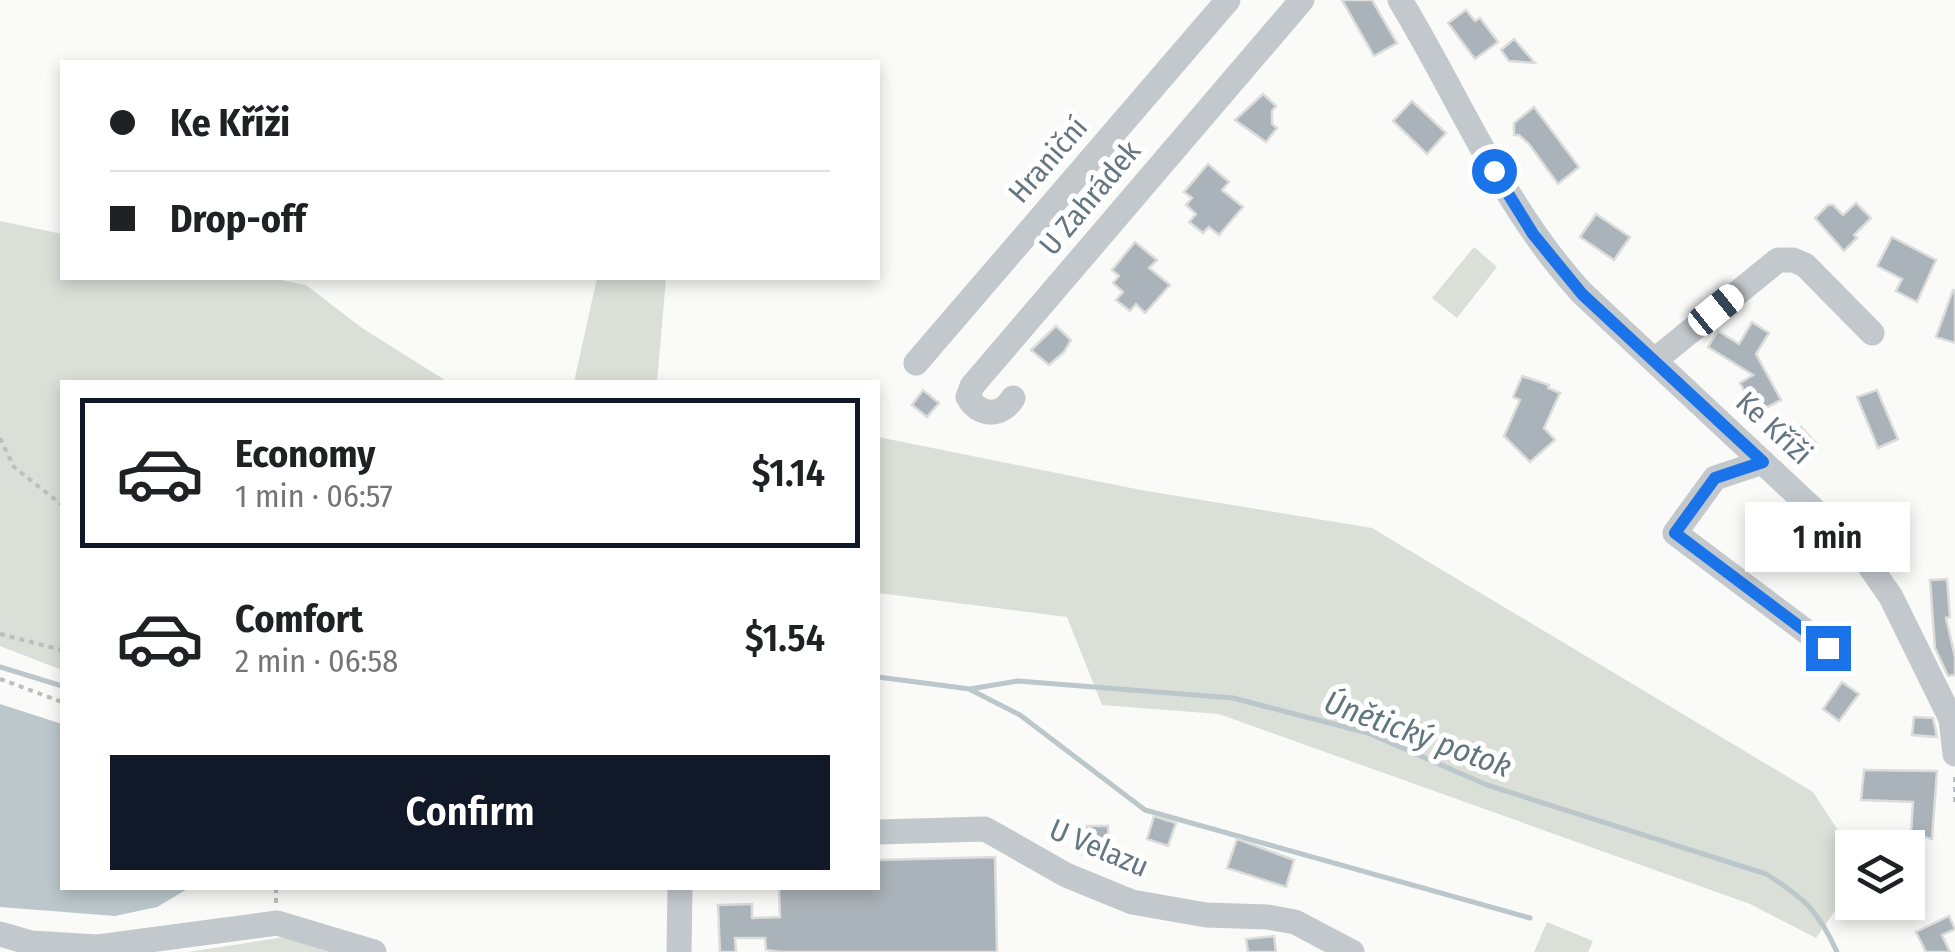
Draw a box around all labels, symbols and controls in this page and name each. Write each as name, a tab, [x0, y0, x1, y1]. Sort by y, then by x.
text: Ke Kříži	[170, 100, 290, 146]
street label: Hraniční	[1001, 110, 1095, 210]
street label: U Zahrádek	[1032, 134, 1148, 262]
route start	[1472, 149, 1517, 194]
text: Drop-off	[170, 196, 306, 242]
car	[1683, 279, 1749, 341]
street label: Ke Kříži	[1729, 384, 1819, 472]
icon: car	[115, 428, 205, 518]
text: Economy	[235, 431, 375, 477]
text: $1.14	[752, 450, 825, 496]
text: 1 min · 06:57	[235, 477, 393, 515]
callout: 1 min	[1746, 503, 1910, 573]
text: 1 min	[1793, 518, 1862, 556]
icon: car	[115, 593, 205, 683]
text: Comfort	[235, 596, 363, 642]
text: $1.54	[745, 615, 825, 661]
route end	[1806, 626, 1851, 671]
text: 2 min · 06:58	[235, 642, 398, 680]
water label: Únětický potok	[1319, 683, 1517, 785]
button: Confirm	[110, 755, 830, 870]
street label: U Velazu	[1044, 811, 1154, 885]
map controls	[1835, 830, 1925, 920]
button: layers	[1835, 830, 1925, 920]

